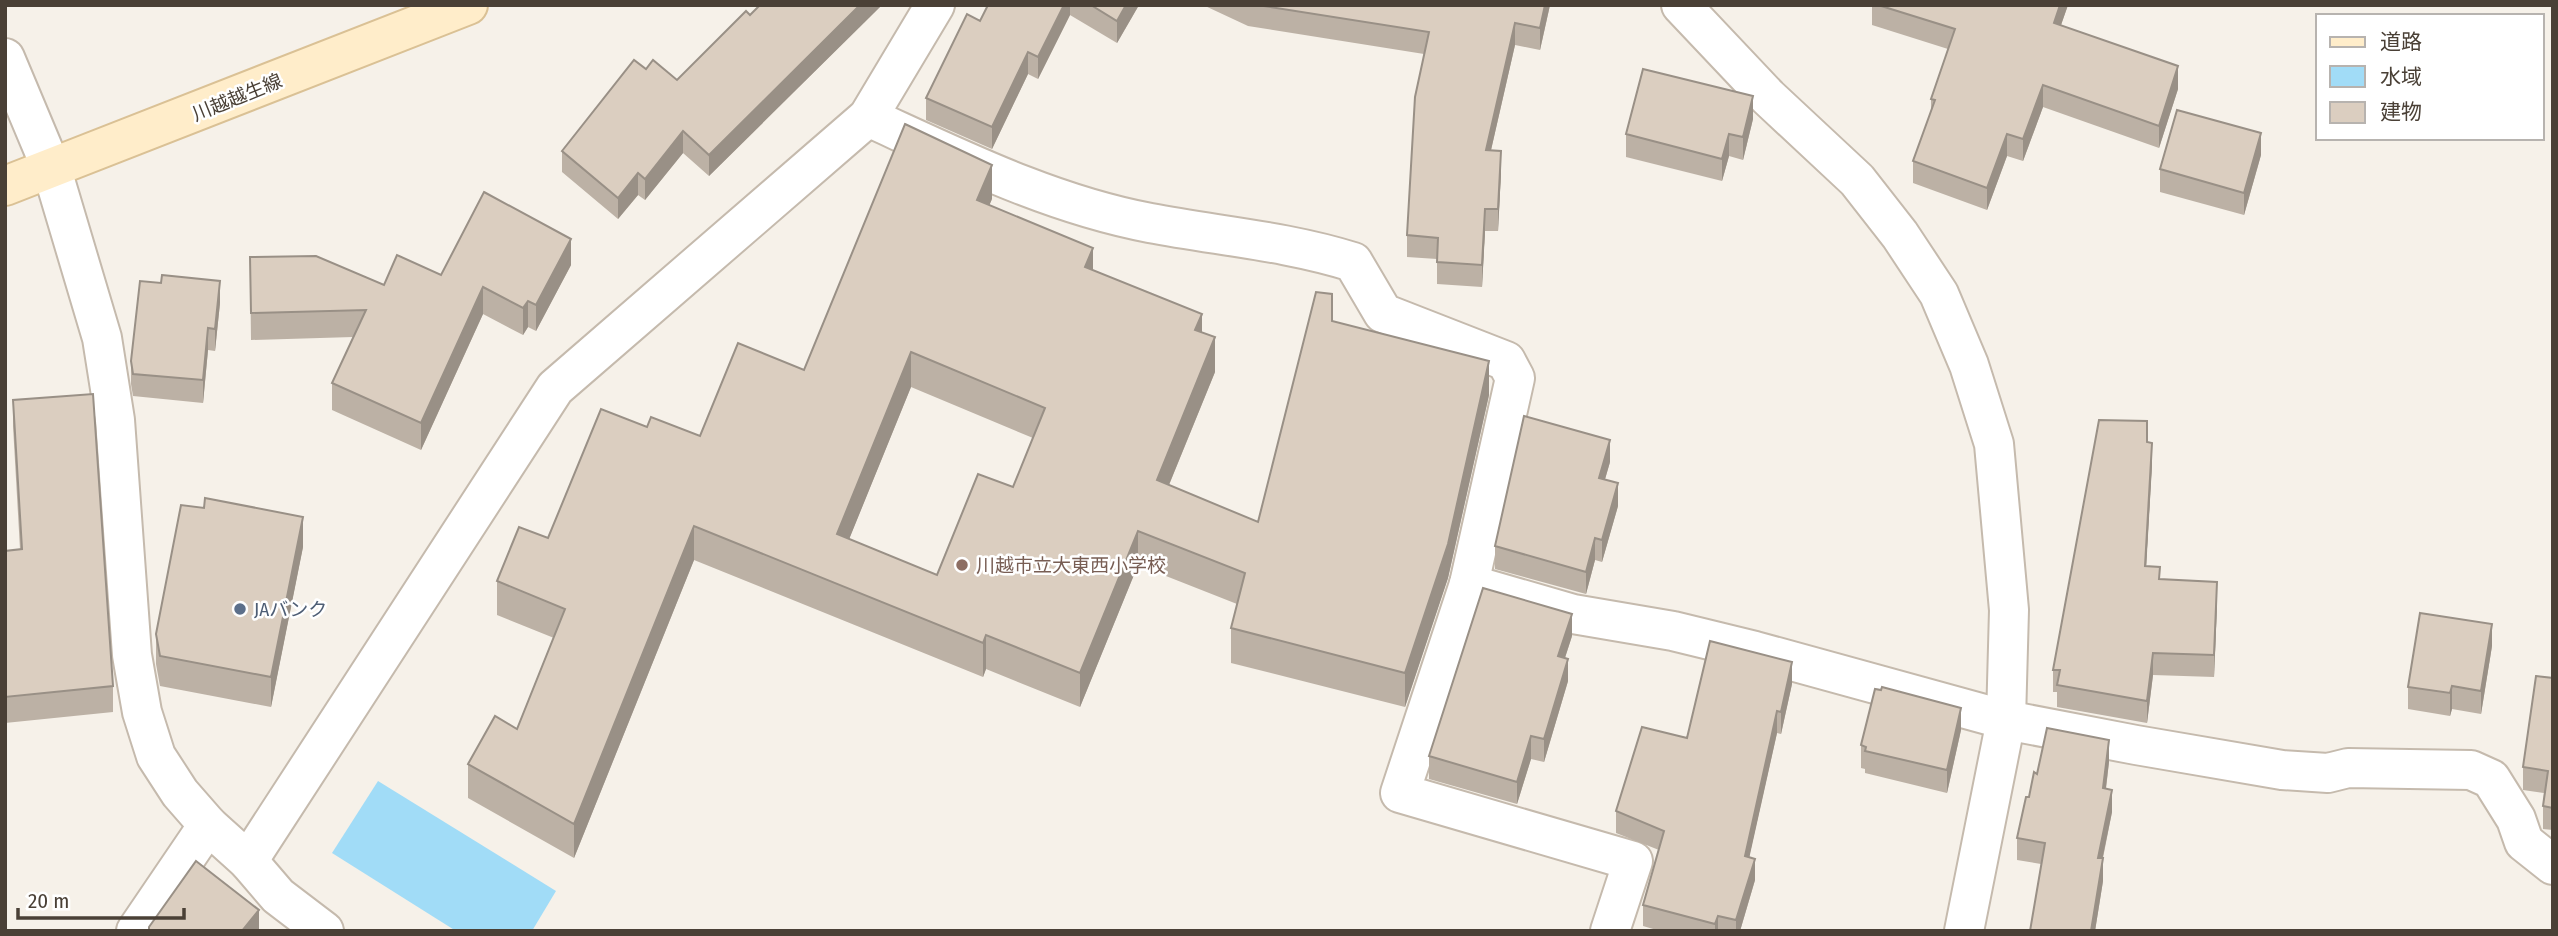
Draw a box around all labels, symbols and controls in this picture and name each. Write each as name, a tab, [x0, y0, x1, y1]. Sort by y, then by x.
legend	[2316, 14, 2544, 140]
text: 道路	[2380, 29, 2422, 55]
text: 水域	[2380, 64, 2422, 90]
street label: 川越越生線	[189, 69, 286, 126]
text: 建物	[2380, 99, 2422, 125]
place label: 川越市立大東西小学校	[976, 554, 1166, 577]
marker: 川越市立大東西小学校	[954, 557, 970, 573]
place label: JAバンク	[254, 598, 327, 621]
marker: JAバンク	[232, 601, 248, 617]
scale bar	[18, 876, 184, 920]
text: 20 m	[28, 888, 69, 914]

